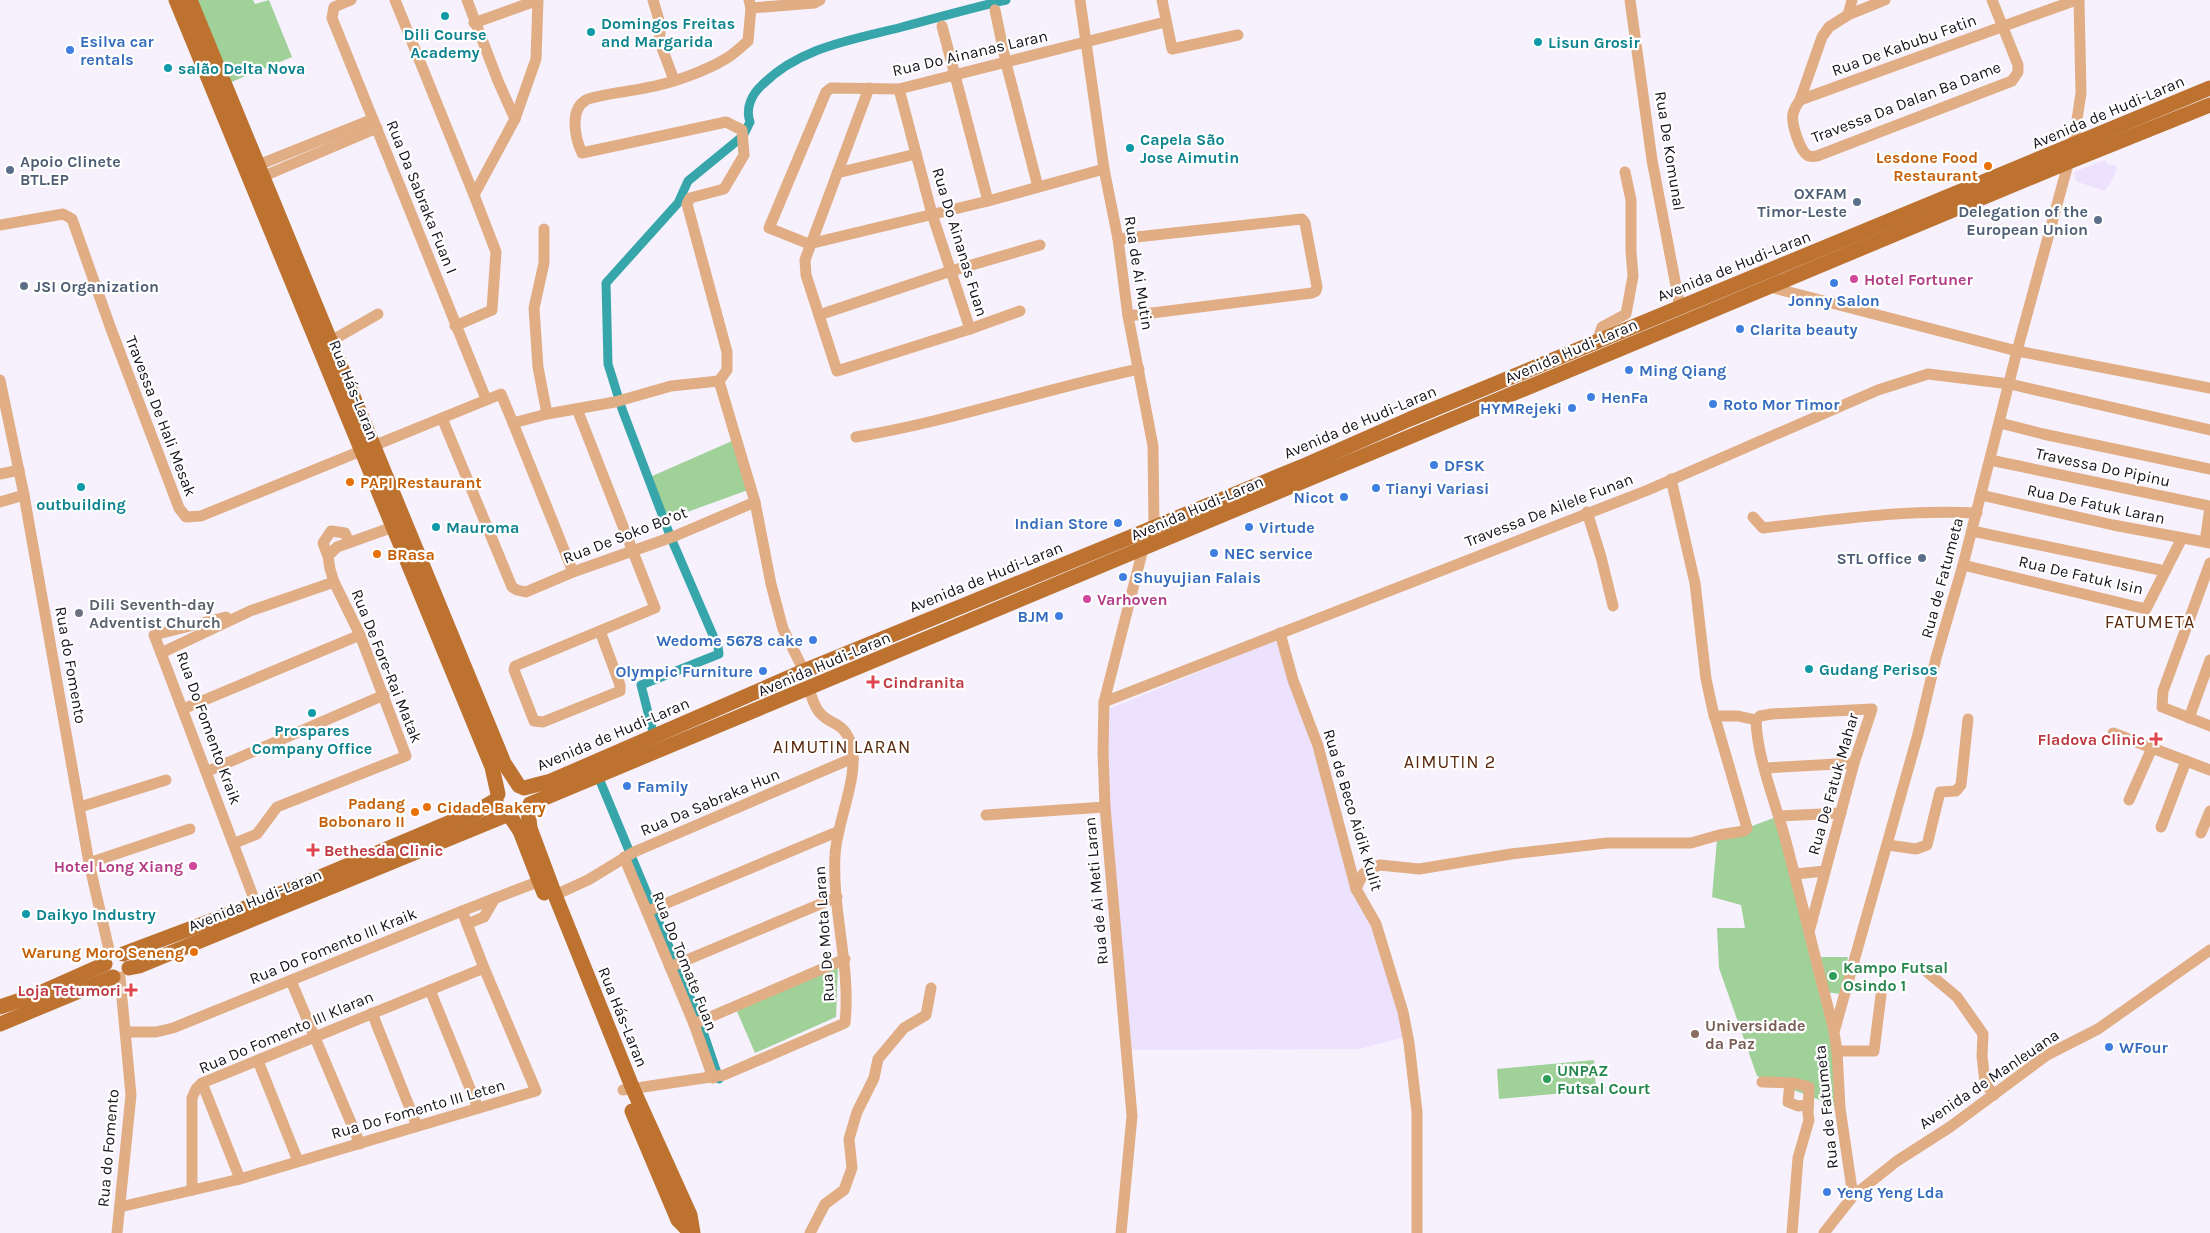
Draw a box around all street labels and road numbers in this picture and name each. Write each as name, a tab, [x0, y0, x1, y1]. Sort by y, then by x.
street label: Rua De Kabubu Fatin	[1829, 10, 1979, 80]
street label: Rua Do Ainanas Laran	[890, 26, 1050, 80]
street label: Travessa Da Dalan Ba Dame	[1809, 57, 2003, 147]
street label: Avenida de Hudi-Laran	[2029, 71, 2187, 153]
street label: Rua De Komunal	[1651, 90, 1689, 212]
street label: Rua Da Sabraka Fuan I	[382, 117, 462, 277]
street label: Rua Do Ainanas Fuan	[928, 165, 992, 319]
street label: Rua de Ai Mutin	[1121, 215, 1157, 331]
street label: Avenida de Hudi-Laran	[1654, 227, 1814, 305]
street label: Avenida Hudi-Laran	[1502, 314, 1640, 388]
street label: Travessa De Hali Mesak	[122, 333, 200, 499]
street label: Rua Hás-Laran	[325, 337, 383, 443]
street label: Avenida de Hudi-Laran	[1281, 381, 1439, 463]
street label: Travessa Do Pipinu	[2034, 443, 2172, 491]
street label: Travessa De Ailele Funan	[1462, 469, 1636, 551]
street label: Avenida Hudi-Laran	[1128, 471, 1266, 545]
street label: Rua De Fatuk Laran	[2025, 480, 2167, 528]
street label: Rua De Soko Bo’ot	[560, 503, 690, 567]
street label: Rua de Fatumeta	[1917, 516, 1967, 640]
street label: Avenida de Hudi-Laran	[906, 538, 1066, 616]
street label: Rua De Fatuk Isin	[2017, 551, 2145, 599]
street label: Rua De Fore-Rai Matak	[347, 586, 427, 746]
street label: Rua do Fomento	[51, 605, 91, 725]
street label: Avenida Hudi-Laran	[755, 627, 893, 701]
street label: Rua Do Fomento Kraik	[172, 649, 246, 807]
street label: Avenida de Hudi-Laran	[534, 693, 692, 775]
street label: Rua De Fatuk Mahar	[1804, 711, 1862, 857]
street label: Rua de Beco Aidik Kulit	[1319, 727, 1387, 893]
street label: Rua Da Sabraka Hun	[637, 764, 783, 840]
street label: Rua de Ai Meti Laran	[1080, 816, 1112, 966]
street label: Avenida Hudi-Laran	[185, 865, 325, 935]
street label: Rua De Mota Laran	[810, 865, 838, 1003]
street label: Rua Do Tomate Fuan	[648, 889, 722, 1033]
street label: Rua Do Fomento III Kraik	[247, 904, 419, 988]
street label: Rua Hás-Laran	[594, 964, 652, 1070]
street label: Rua Do Fomento III Klaran	[196, 987, 376, 1077]
street label: Avenida de Manleuana	[1915, 1025, 2063, 1133]
street label: Rua de Fatumeta	[1810, 1044, 1842, 1170]
street label: Rua Do Fomento III Leten	[329, 1075, 507, 1143]
street label: Rua do Fomento	[93, 1088, 123, 1208]

